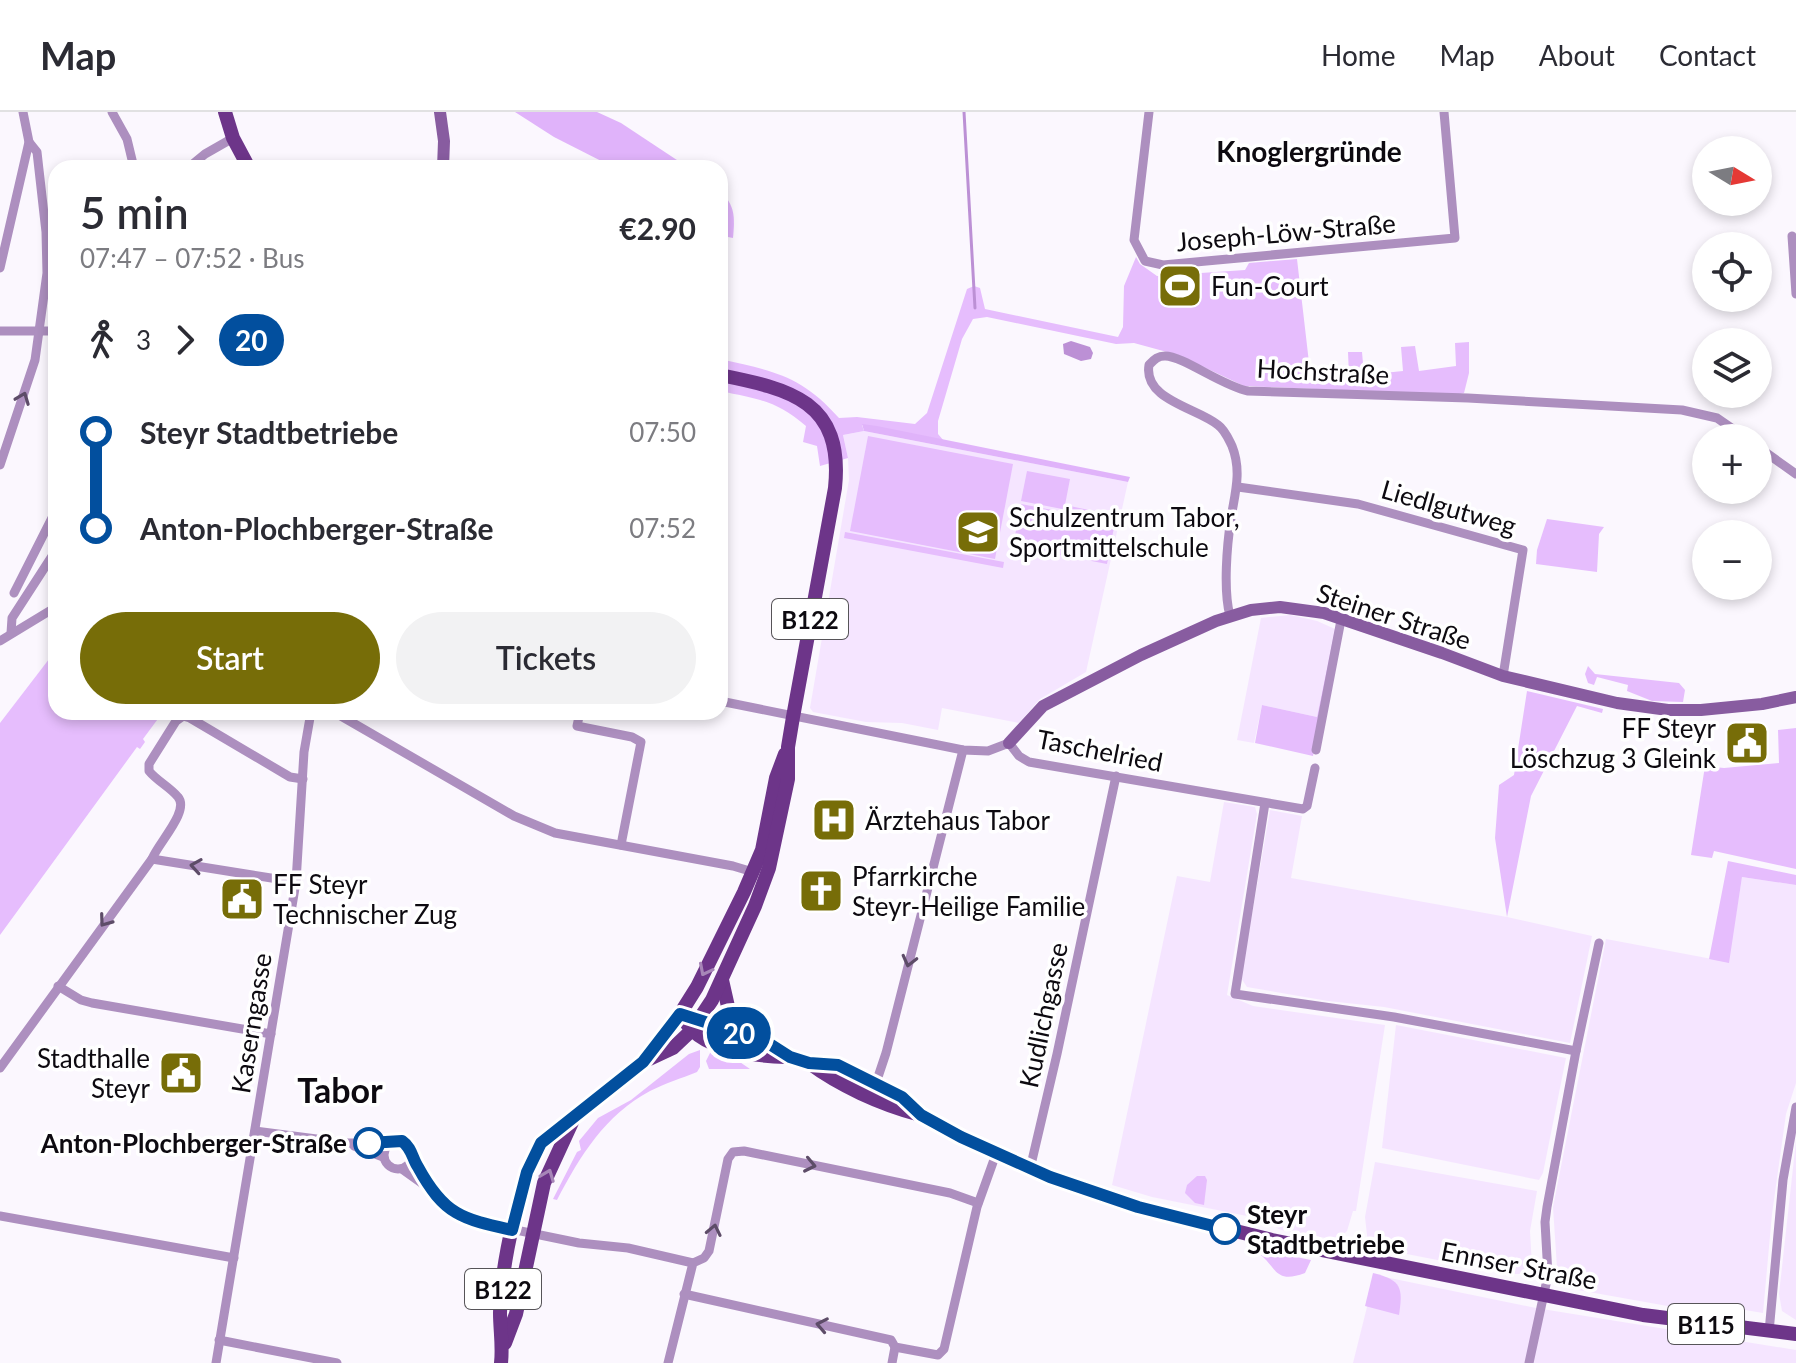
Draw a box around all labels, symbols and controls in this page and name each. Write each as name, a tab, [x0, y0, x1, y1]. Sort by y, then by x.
text: Map	[40, 32, 116, 78]
text: Home	[1321, 38, 1396, 72]
text: Map	[1440, 38, 1495, 72]
text: About	[1539, 38, 1615, 72]
text: Contact	[1659, 38, 1756, 72]
district label: Knoglergründe	[1216, 134, 1402, 168]
north arrow	[1692, 136, 1772, 216]
map controls	[1692, 136, 1772, 600]
text: 5 min	[80, 186, 189, 238]
street label: Joseph-Löw-Straße	[1175, 206, 1397, 258]
text: €2.90	[619, 210, 696, 246]
button: locate	[1692, 232, 1772, 312]
text: 07:47 – 07:52 · Bus	[80, 242, 304, 274]
sports icon: Fun-Court	[1156, 262, 1204, 310]
place label: Fun-Court	[1211, 270, 1329, 302]
icon: walk	[80, 318, 124, 362]
icon: forward	[163, 318, 207, 362]
text: 20	[235, 323, 268, 357]
text: 3	[136, 324, 151, 356]
button: layers	[1692, 328, 1772, 408]
street label: Hochstraße	[1256, 352, 1390, 390]
one-way arrow	[14, 392, 30, 406]
text: Steyr Stadtbetriebe	[140, 414, 398, 450]
text: 07:50	[629, 416, 696, 448]
button: +	[1692, 424, 1772, 504]
street label: Liedlgutweg	[1378, 472, 1520, 542]
place label: Schulzentrum Tabor, Sportmittelschule	[1009, 501, 1240, 563]
school or university icon: Schulzentrum Tabor, Sportmittelschule	[954, 508, 1002, 556]
text: Anton-Plochberger-Straße	[140, 510, 494, 546]
text: 07:52	[629, 512, 696, 544]
button: −	[1692, 520, 1772, 600]
street label: Steiner Straße	[1313, 576, 1475, 656]
road number: B122	[772, 599, 848, 639]
button: Start	[80, 612, 380, 704]
button: Tickets	[396, 612, 696, 704]
place label: FF Steyr Löschzug 3 Gleink	[1510, 712, 1717, 774]
public building icon: FF Steyr Löschzug 3 Gleink	[1723, 719, 1771, 767]
street label: Taschelried	[1034, 722, 1166, 778]
hospital icon: Ärztehaus Tabor	[810, 796, 858, 844]
place label: Ärztehaus Tabor	[865, 804, 1050, 836]
one-way arrow	[190, 858, 203, 875]
place label: Pfarrkirche Steyr-Heilige Familie	[852, 860, 1085, 922]
church icon: Pfarrkirche Steyr-Heilige Familie	[797, 867, 845, 915]
place label: FF Steyr Technischer Zug	[273, 868, 457, 930]
public building icon: FF Steyr Technischer Zug	[218, 875, 266, 923]
one-way arrow	[101, 913, 115, 927]
street label: Kudlichgasse	[1012, 939, 1074, 1091]
street label: Kaserngasse	[224, 951, 278, 1095]
one-way arrow	[902, 954, 919, 968]
one-way arrow	[700, 962, 715, 977]
line badge: 20	[703, 1007, 775, 1059]
text: 20	[723, 1016, 755, 1050]
place label: Stadthalle Steyr	[37, 1042, 151, 1104]
public building icon: Stadthalle Steyr	[157, 1049, 205, 1097]
district label: Tabor	[297, 1069, 383, 1110]
place label: Anton-Plochberger-Straße	[40, 1127, 347, 1159]
marker: Anton-Plochberger-Straße	[354, 1128, 384, 1158]
one-way arrow	[802, 1156, 816, 1173]
one-way arrow	[538, 1169, 555, 1183]
place label: Steyr Stadtbetriebe	[1247, 1198, 1405, 1260]
marker: Steyr Stadtbetriebe	[1210, 1214, 1240, 1244]
one-way arrow	[704, 1224, 721, 1237]
street label: Ennser Straße	[1438, 1234, 1600, 1296]
road number: B122	[465, 1269, 541, 1309]
road number: B115	[1668, 1304, 1744, 1344]
one-way arrow	[816, 1317, 830, 1334]

